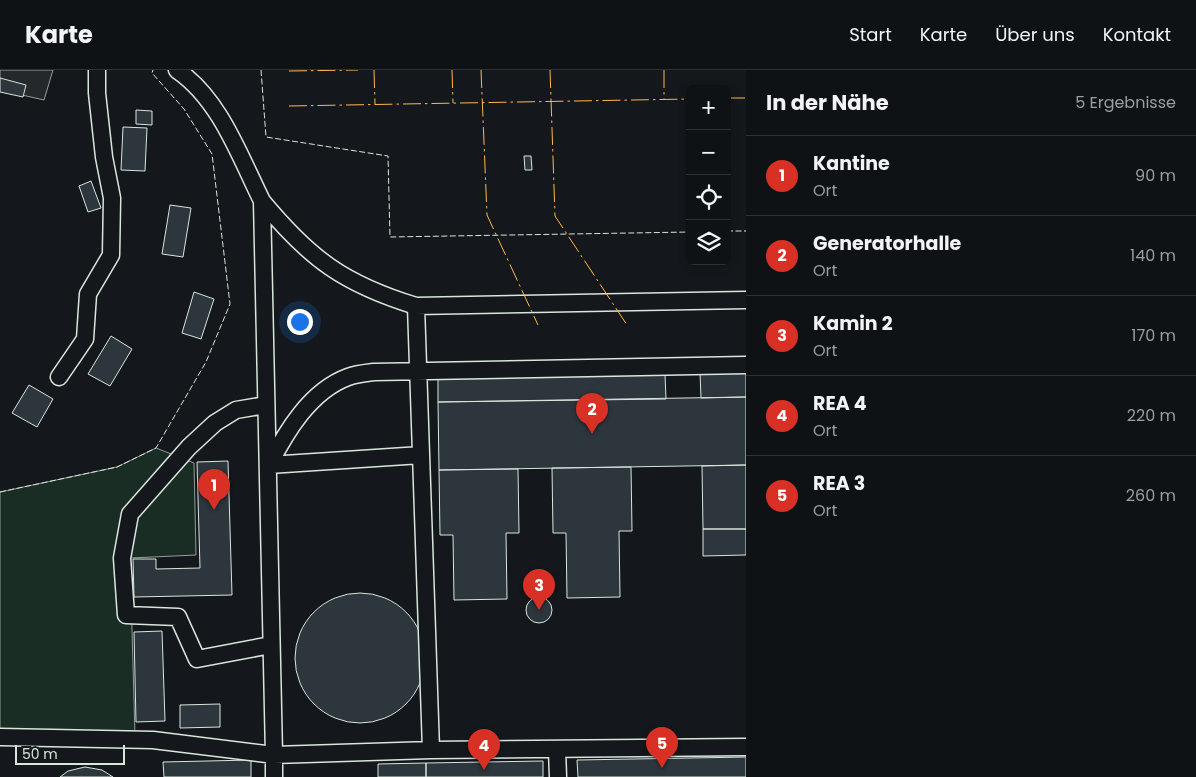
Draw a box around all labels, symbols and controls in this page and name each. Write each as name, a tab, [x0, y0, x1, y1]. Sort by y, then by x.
text: Karte	[25, 18, 93, 51]
text: Start	[849, 22, 892, 47]
text: Karte	[920, 22, 967, 47]
text: Über uns	[995, 22, 1075, 47]
text: Kontakt	[1103, 22, 1171, 47]
map controls	[686, 85, 731, 265]
button: +	[686, 85, 731, 130]
text: In der Nähe	[766, 88, 889, 117]
text: 5 Ergebnisse	[1075, 91, 1176, 114]
button: −	[686, 130, 731, 175]
text: Kantine	[813, 150, 890, 177]
text: 1	[779, 164, 785, 187]
text: 90 m	[1135, 164, 1176, 187]
button: locate	[686, 175, 731, 220]
text: Ort	[813, 179, 837, 202]
button: layers	[686, 220, 731, 265]
text: Generatorhalle	[813, 230, 961, 257]
text: 2	[777, 244, 787, 267]
text: 140 m	[1130, 244, 1176, 267]
text: Ort	[813, 259, 837, 282]
your location	[287, 309, 313, 335]
text: Kamin 2	[813, 310, 893, 337]
text: 3	[777, 324, 787, 347]
text: 170 m	[1131, 324, 1176, 347]
text: Ort	[813, 339, 837, 362]
text: REA 4	[813, 390, 867, 417]
pin: 2	[576, 393, 608, 434]
text: 4	[777, 404, 787, 427]
text: 220 m	[1127, 404, 1176, 427]
text: Ort	[813, 419, 837, 442]
pin: 1	[198, 469, 230, 510]
text: REA 3	[813, 470, 865, 497]
text: 5	[777, 484, 787, 507]
text: 260 m	[1126, 484, 1176, 507]
text: Ort	[813, 499, 837, 522]
pin: 3	[523, 569, 555, 610]
pin: 5	[646, 727, 678, 768]
pin: 4	[468, 729, 500, 770]
scale bar	[15, 742, 125, 765]
text: 50 m	[22, 744, 58, 764]

